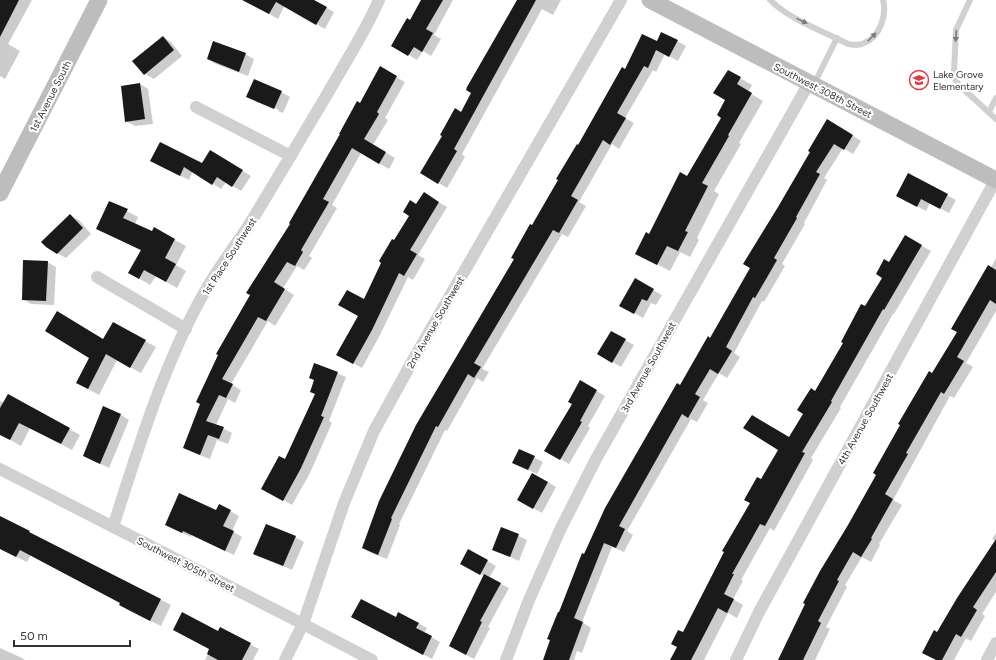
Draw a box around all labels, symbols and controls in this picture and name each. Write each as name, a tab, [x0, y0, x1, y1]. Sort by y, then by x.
one-way arrow	[796, 18, 808, 24]
one-way arrow	[953, 30, 959, 42]
one-way arrow	[867, 32, 877, 42]
street label: 1st Avenue South	[27, 58, 74, 134]
street label: Southwest 308th Street	[771, 60, 874, 121]
place label: Lake Grove Elementary	[933, 68, 984, 93]
school or university icon: Lake Grove Elementary	[908, 69, 930, 91]
street label: 1st Place Southwest	[199, 215, 259, 298]
street label: 2nd Avenue Southwest	[404, 274, 467, 371]
street label: 3rd Avenue Southwest	[618, 319, 679, 415]
street label: 4th Avenue Southwest	[835, 371, 896, 467]
street label: Southwest 305th Street	[135, 534, 237, 595]
scale bar	[14, 622, 130, 648]
text: 50 m	[20, 629, 48, 643]

